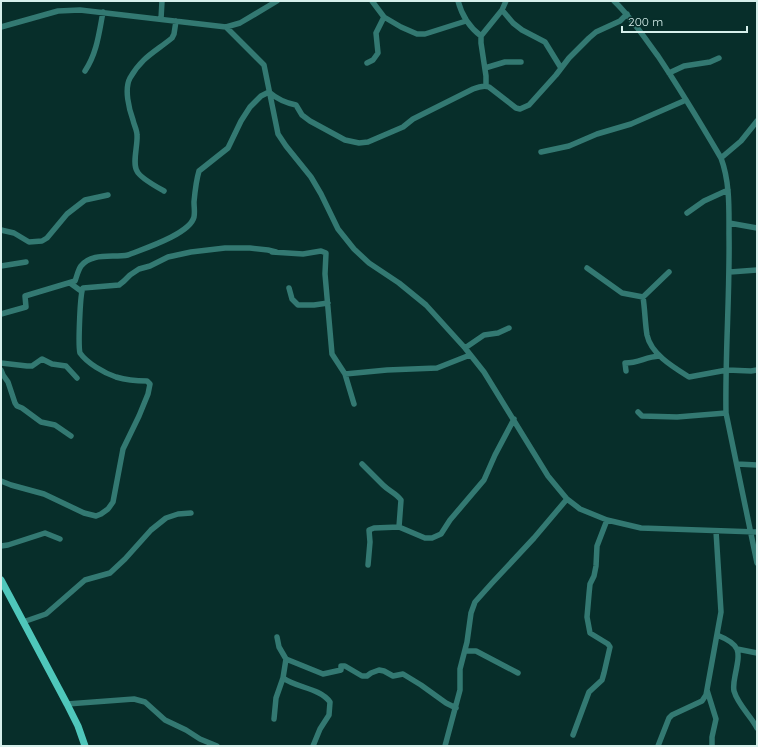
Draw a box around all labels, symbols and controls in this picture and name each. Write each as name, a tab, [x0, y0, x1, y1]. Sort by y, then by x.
scale bar	[622, 8, 747, 34]
text: 200 m	[628, 14, 663, 29]

